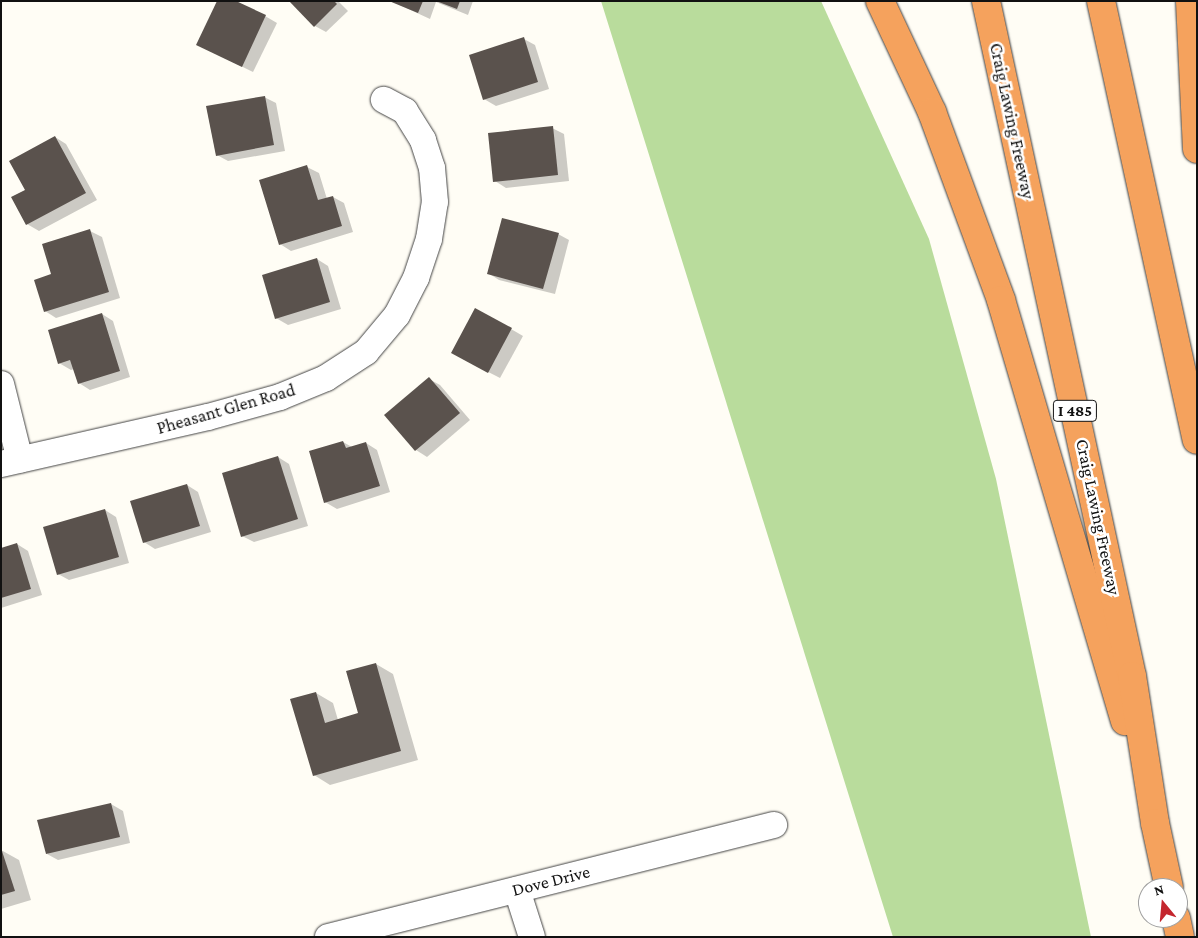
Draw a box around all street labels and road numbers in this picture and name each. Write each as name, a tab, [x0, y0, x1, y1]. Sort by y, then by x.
street label: Craig Lawing Freeway	[985, 41, 1039, 201]
street label: Pheasant Glen Road	[154, 379, 298, 439]
road number: I 485	[1052, 398, 1098, 424]
street label: Craig Lawing Freeway	[1071, 437, 1125, 597]
street label: Dove Drive	[510, 861, 592, 901]

